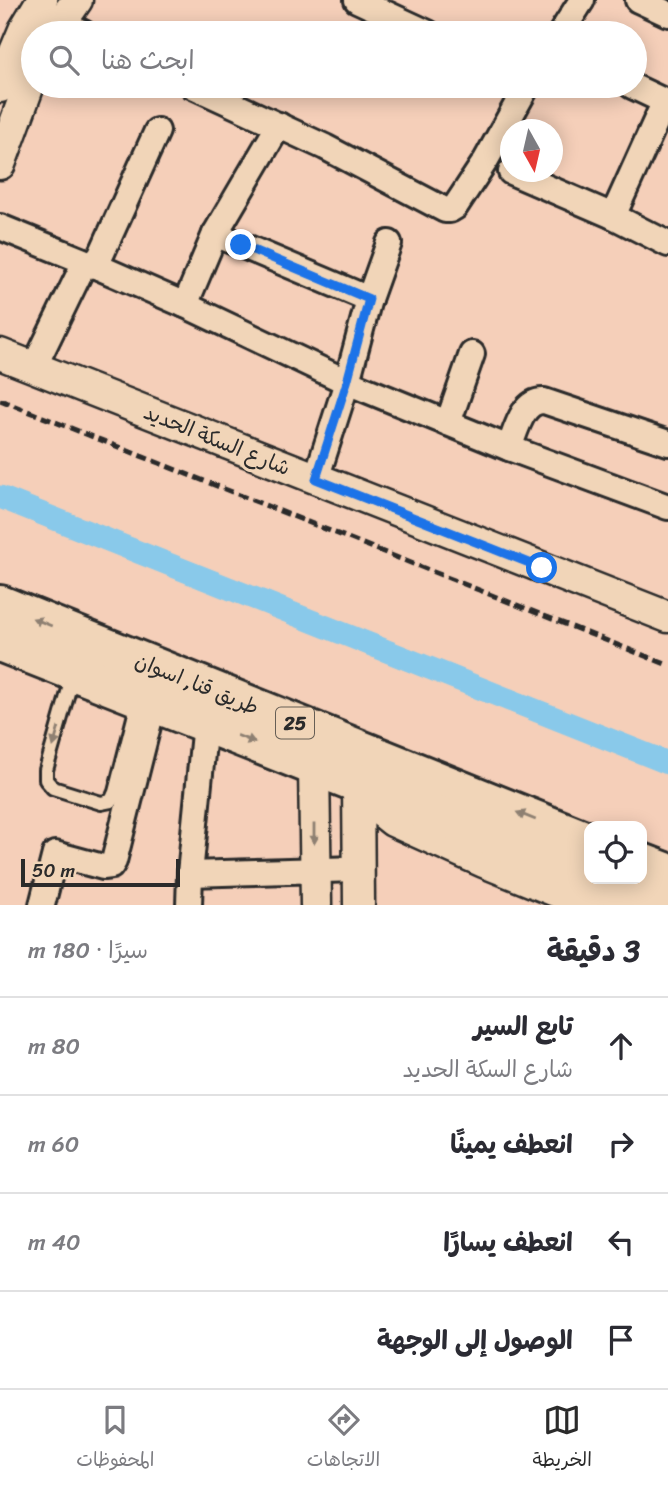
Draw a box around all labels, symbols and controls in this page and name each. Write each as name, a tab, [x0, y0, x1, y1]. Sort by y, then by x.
search box	[21, 21, 647, 98]
text: ابحث هنا	[101, 37, 195, 83]
icon: search	[45, 41, 83, 79]
north arrow	[500, 119, 563, 182]
route end	[225, 229, 256, 260]
street label: شارع السكة الحديد	[138, 393, 296, 487]
route start	[526, 552, 557, 583]
one-way arrow	[31, 616, 52, 627]
street label: طريق قنا, اسوان	[129, 642, 265, 726]
road number: 25	[276, 708, 314, 738]
one-way arrow	[50, 727, 60, 748]
one-way arrow	[235, 733, 256, 744]
one-way arrow	[515, 811, 536, 822]
map controls	[584, 821, 647, 884]
button: locate	[584, 821, 647, 884]
one-way arrow	[308, 823, 320, 845]
text: 50 m	[32, 854, 75, 887]
scale bar	[21, 856, 180, 888]
text: 3 دقيقة	[547, 924, 640, 978]
text: سيرًا · 180 m	[28, 930, 148, 971]
text: تابع السير	[474, 1003, 573, 1049]
text: 80 m	[28, 1026, 80, 1067]
icon: ahead	[602, 1027, 640, 1065]
text: شارع السكة الحديد	[402, 1049, 573, 1090]
text: انعطف يمينًا	[450, 1121, 573, 1167]
text: 60 m	[28, 1124, 79, 1165]
icon: right	[602, 1125, 640, 1163]
text: انعطف يسارًا	[443, 1219, 573, 1265]
text: 40 m	[28, 1222, 81, 1263]
icon: left	[602, 1223, 640, 1261]
text: الوصول إلى الوجهة	[377, 1317, 573, 1363]
icon: arrive	[602, 1321, 640, 1359]
tab: المحفوظات	[76, 1401, 154, 1476]
tab: الاتجاهات	[307, 1401, 380, 1476]
tab: الخريطة	[533, 1401, 592, 1476]

